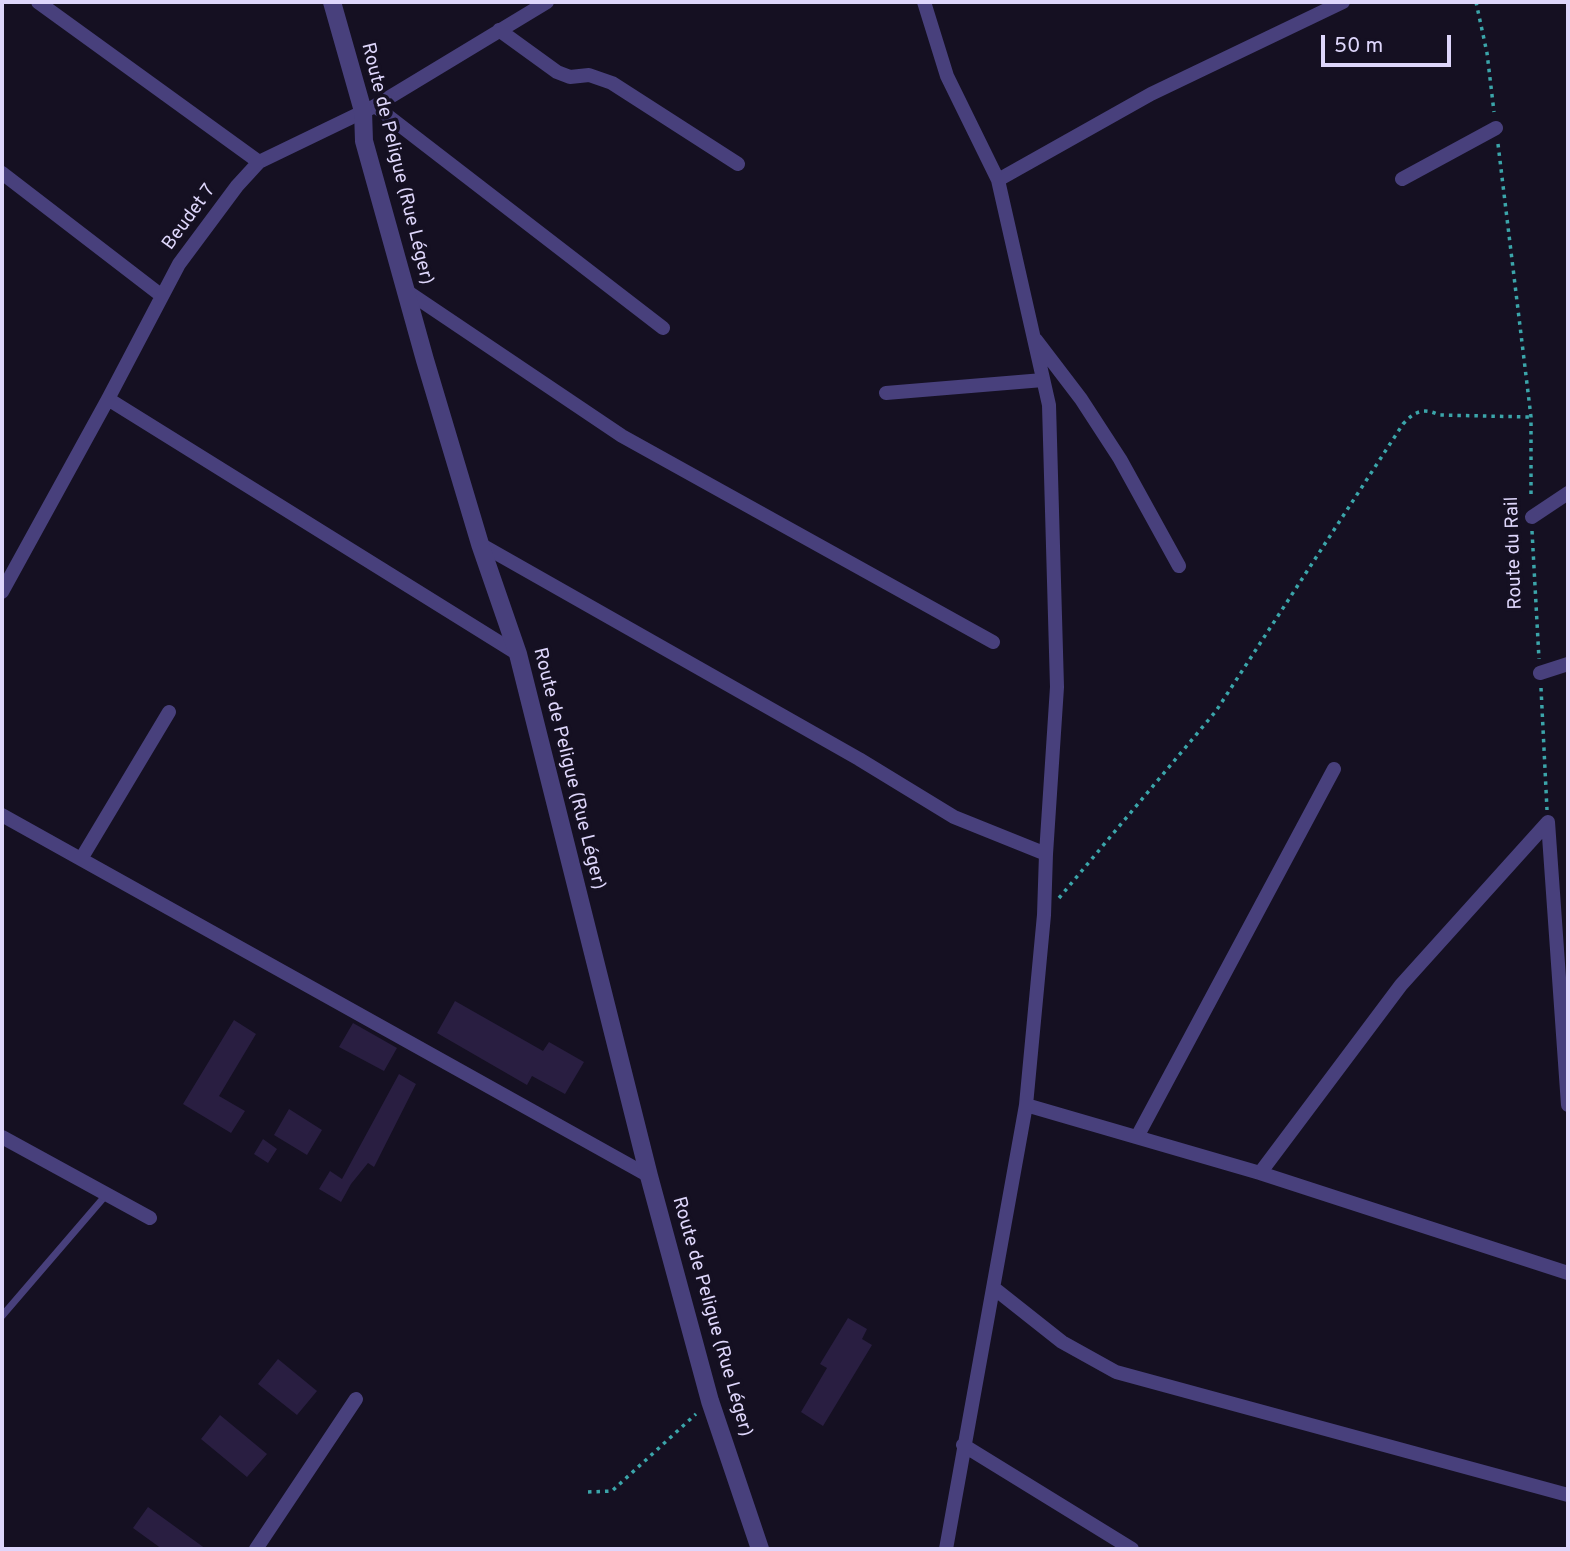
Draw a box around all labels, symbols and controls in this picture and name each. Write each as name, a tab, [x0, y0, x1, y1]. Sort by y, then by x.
scale bar	[1325, 21, 1454, 65]
text: 50 m	[1334, 33, 1383, 60]
street label: Route de Peligue (Rue Léger)	[355, 41, 437, 287]
street label: Beudet 7	[159, 181, 221, 255]
street label: Route du Rail	[1502, 496, 1528, 610]
street label: Route de Peligue (Rue Léger)	[527, 646, 609, 892]
street label: Route de Peligue (Rue Léger)	[666, 1194, 756, 1440]

